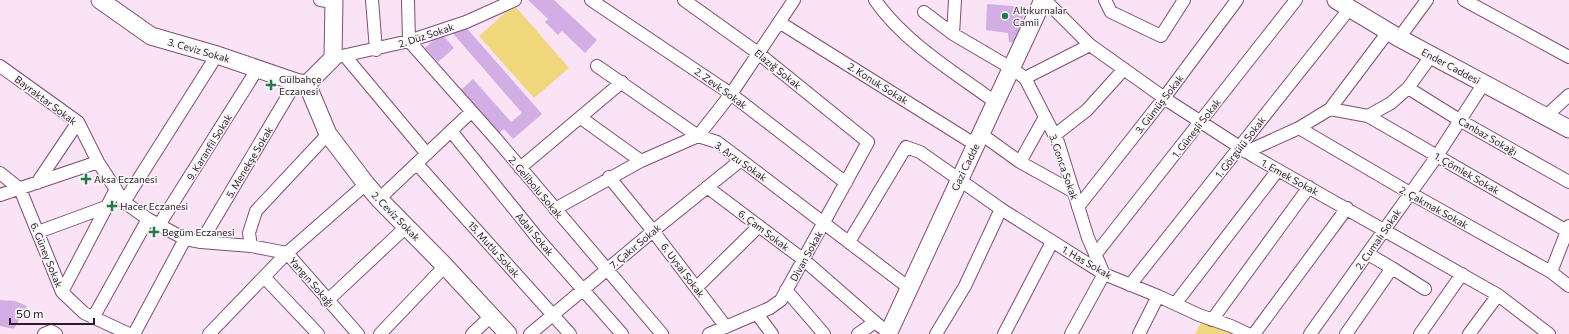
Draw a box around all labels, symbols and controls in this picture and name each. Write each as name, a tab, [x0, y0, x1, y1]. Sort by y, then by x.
place label: Altıkurnalar Camii	[1013, 4, 1067, 28]
marker: Altıkurnalar Camii	[1000, 11, 1010, 21]
street label: 2. Düz Sokak	[397, 20, 456, 50]
street label: 3. Ceviz Sokak	[166, 35, 232, 65]
street label: Ender Caddesi	[1420, 46, 1482, 86]
street label: Elazığ Sokak	[752, 47, 804, 92]
street label: 2. Konuk Sokak	[846, 60, 911, 107]
street label: 2. Zevk Sokak	[692, 65, 750, 111]
street label: 3. Gümüş Sokak	[1132, 72, 1186, 136]
street label: Bayraktar Sokak	[13, 73, 80, 128]
place label: Gülbahçe Eczanesi	[279, 73, 322, 97]
marker: Gülbahçe Eczanesi	[266, 80, 276, 90]
street label: 1. Güneşli Sokak	[1169, 96, 1223, 160]
street label: 9. Karanfil Sokak	[184, 111, 234, 182]
street label: 1. Görgülü Sokak	[1212, 113, 1268, 180]
street label: Canbaz Sokağı	[1456, 114, 1520, 158]
street label: 5. Menekşe Sokak	[223, 124, 275, 200]
street label: 3. Gonca Sokak	[1047, 132, 1081, 202]
street label: 3. Arzu Sokak	[713, 139, 770, 184]
street label: Gazi Cadde	[948, 141, 982, 193]
street label: 1. Çömlek Sokak	[1432, 150, 1502, 197]
street label: 2. Gelibolu Sokak	[507, 154, 566, 221]
street label: 1. Emek Sokak	[1259, 156, 1321, 198]
place label: Aksa Eczanesi	[94, 173, 157, 185]
marker: Aksa Eczanesi	[81, 174, 91, 184]
street label: 2. Çakmak Sokak	[1398, 183, 1471, 231]
street label: 2. Ceviz Sokak	[369, 189, 423, 244]
place label: Hacer Eczanesi	[120, 200, 188, 212]
marker: Hacer Eczanesi	[107, 201, 117, 211]
street label: 2. Cumalı Sokak	[1353, 206, 1404, 272]
street label: 6. Çam Sokak	[736, 207, 792, 253]
street label: Adalı Sokak	[513, 210, 557, 258]
street label: 15. Mutlu Sokak	[466, 218, 523, 280]
street label: 6. Güney Sokak	[29, 221, 66, 290]
street label: 7. Çakır Sokak	[607, 221, 663, 271]
place label: Begüm Eczanesi	[162, 226, 235, 238]
marker: Begüm Eczanesi	[149, 227, 159, 237]
street label: Divan Sokak	[787, 228, 825, 283]
street label: 6. Uysal Sokak	[659, 241, 708, 300]
street label: 1. Has Sokak	[1060, 243, 1115, 281]
street label: Yangın Sokağı	[287, 254, 337, 310]
scale bar	[10, 300, 94, 326]
text: 50 m	[16, 306, 44, 320]

